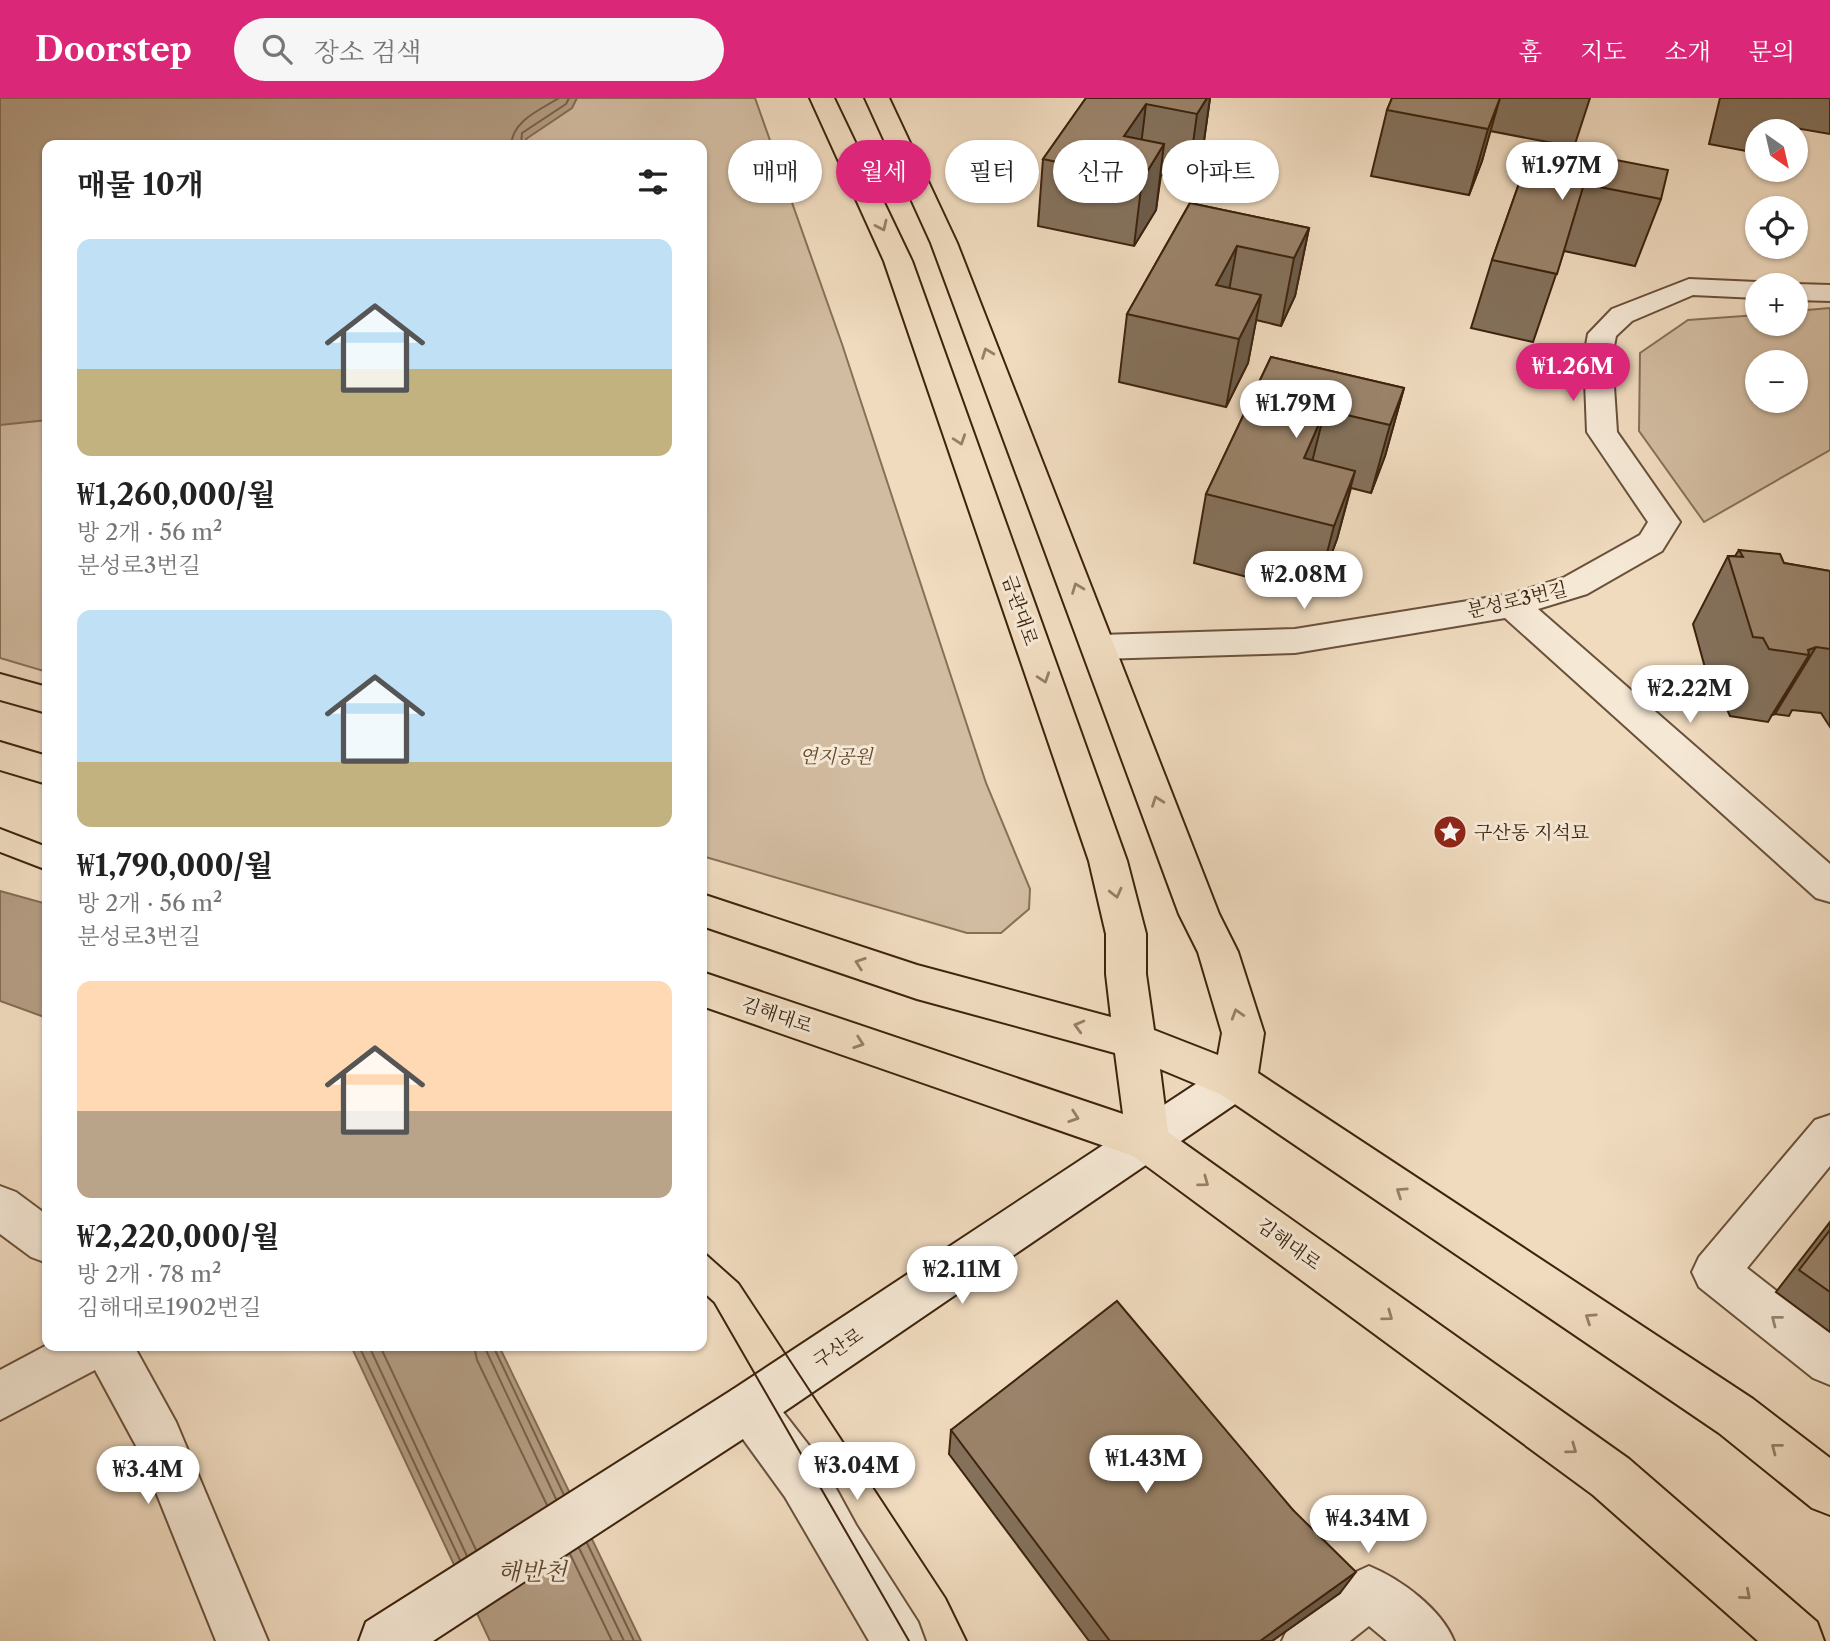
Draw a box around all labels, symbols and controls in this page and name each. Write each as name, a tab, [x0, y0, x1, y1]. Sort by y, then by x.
search box	[234, 18, 724, 81]
text: Doorstep	[35, 29, 192, 70]
icon: search	[258, 30, 296, 68]
text: 장소 검색	[314, 36, 421, 68]
text: 홈	[1519, 37, 1542, 66]
text: 지도	[1580, 37, 1626, 66]
text: 소개	[1664, 37, 1711, 66]
text: 문의	[1749, 37, 1795, 66]
north arrow	[1745, 119, 1808, 182]
map controls	[1745, 119, 1808, 413]
chip: 매매	[728, 140, 822, 203]
chip: 월세	[836, 140, 931, 203]
chip: 필터	[945, 140, 1039, 203]
chip: 신규	[1053, 140, 1148, 203]
chip: 아파트	[1162, 140, 1279, 203]
pin: ₩1.97M	[1505, 142, 1619, 202]
text: ₩1.97M	[1522, 151, 1602, 179]
icon: filters	[634, 163, 672, 201]
text: 매물 10개	[77, 166, 204, 203]
button: locate	[1745, 196, 1808, 259]
one-way arrow	[874, 219, 888, 231]
button: +	[1745, 273, 1808, 336]
icon: home	[312, 285, 438, 411]
pin: ₩1.26M	[1516, 344, 1630, 403]
one-way arrow	[981, 348, 995, 360]
button: −	[1745, 350, 1808, 413]
text: ₩1.26M	[1532, 352, 1614, 380]
pin: ₩1.79M	[1239, 380, 1353, 440]
text: ₩1.79M	[1256, 389, 1336, 417]
one-way arrow	[952, 433, 966, 445]
text: ₩1,260,000/월	[77, 476, 276, 513]
text: 방 2개 · 56 m²	[77, 518, 222, 546]
text: 분성로3번길	[77, 551, 201, 579]
pin: ₩2.08M	[1247, 552, 1361, 611]
text: ₩2.08M	[1261, 560, 1347, 588]
street label: 금관대로	[997, 572, 1043, 648]
street label: 분성로3번길	[1465, 577, 1569, 623]
one-way arrow	[1072, 583, 1086, 595]
icon: home	[312, 656, 438, 782]
pin: ₩2.22M	[1633, 666, 1747, 725]
one-way arrow	[1035, 671, 1049, 683]
text: ₩2.22M	[1647, 674, 1733, 702]
park label: 연지공원	[799, 745, 874, 768]
one-way arrow	[1152, 796, 1166, 808]
place icon: 구산동 지석묘	[1431, 813, 1469, 851]
place label: 구산동 지석묘	[1474, 821, 1589, 844]
text: ₩1,790,000/월	[77, 847, 273, 884]
one-way arrow	[1108, 887, 1122, 899]
text: 방 2개 · 56 m²	[77, 889, 222, 917]
text: 분성로3번길	[77, 922, 201, 950]
one-way arrow	[854, 957, 867, 971]
street label: 김해대로	[739, 992, 815, 1038]
one-way arrow	[1230, 1008, 1245, 1020]
one-way arrow	[1073, 1020, 1085, 1034]
icon: home	[312, 1027, 438, 1153]
one-way arrow	[852, 1035, 865, 1049]
one-way arrow	[1068, 1108, 1080, 1123]
one-way arrow	[1196, 1174, 1208, 1186]
one-way arrow	[1395, 1187, 1408, 1200]
street label: 김해대로	[1253, 1213, 1325, 1275]
text: ₩2,220,000/월	[77, 1218, 280, 1255]
pin: ₩2.11M	[905, 1246, 1019, 1306]
text: ₩2.11M	[923, 1255, 1001, 1283]
text: 방 2개 · 78 m²	[77, 1260, 221, 1288]
text: 김해대로1902번길	[77, 1293, 261, 1321]
one-way arrow	[1380, 1307, 1393, 1320]
one-way arrow	[1584, 1313, 1597, 1326]
one-way arrow	[1772, 1315, 1784, 1328]
street label: 구산로	[809, 1323, 867, 1373]
pin: ₩1.43M	[1089, 1436, 1203, 1495]
one-way arrow	[1564, 1441, 1577, 1453]
pin: ₩3.04M	[800, 1442, 914, 1502]
one-way arrow	[1772, 1443, 1784, 1456]
text: ₩1.43M	[1105, 1444, 1187, 1472]
pin: ₩3.4M	[99, 1446, 197, 1506]
text: ₩3.04M	[814, 1451, 900, 1479]
text: ₩3.4M	[113, 1455, 183, 1483]
pin: ₩4.34M	[1311, 1496, 1425, 1555]
text: ₩4.34M	[1326, 1504, 1410, 1532]
water label: 해반천	[497, 1557, 569, 1586]
one-way arrow	[1738, 1587, 1751, 1599]

